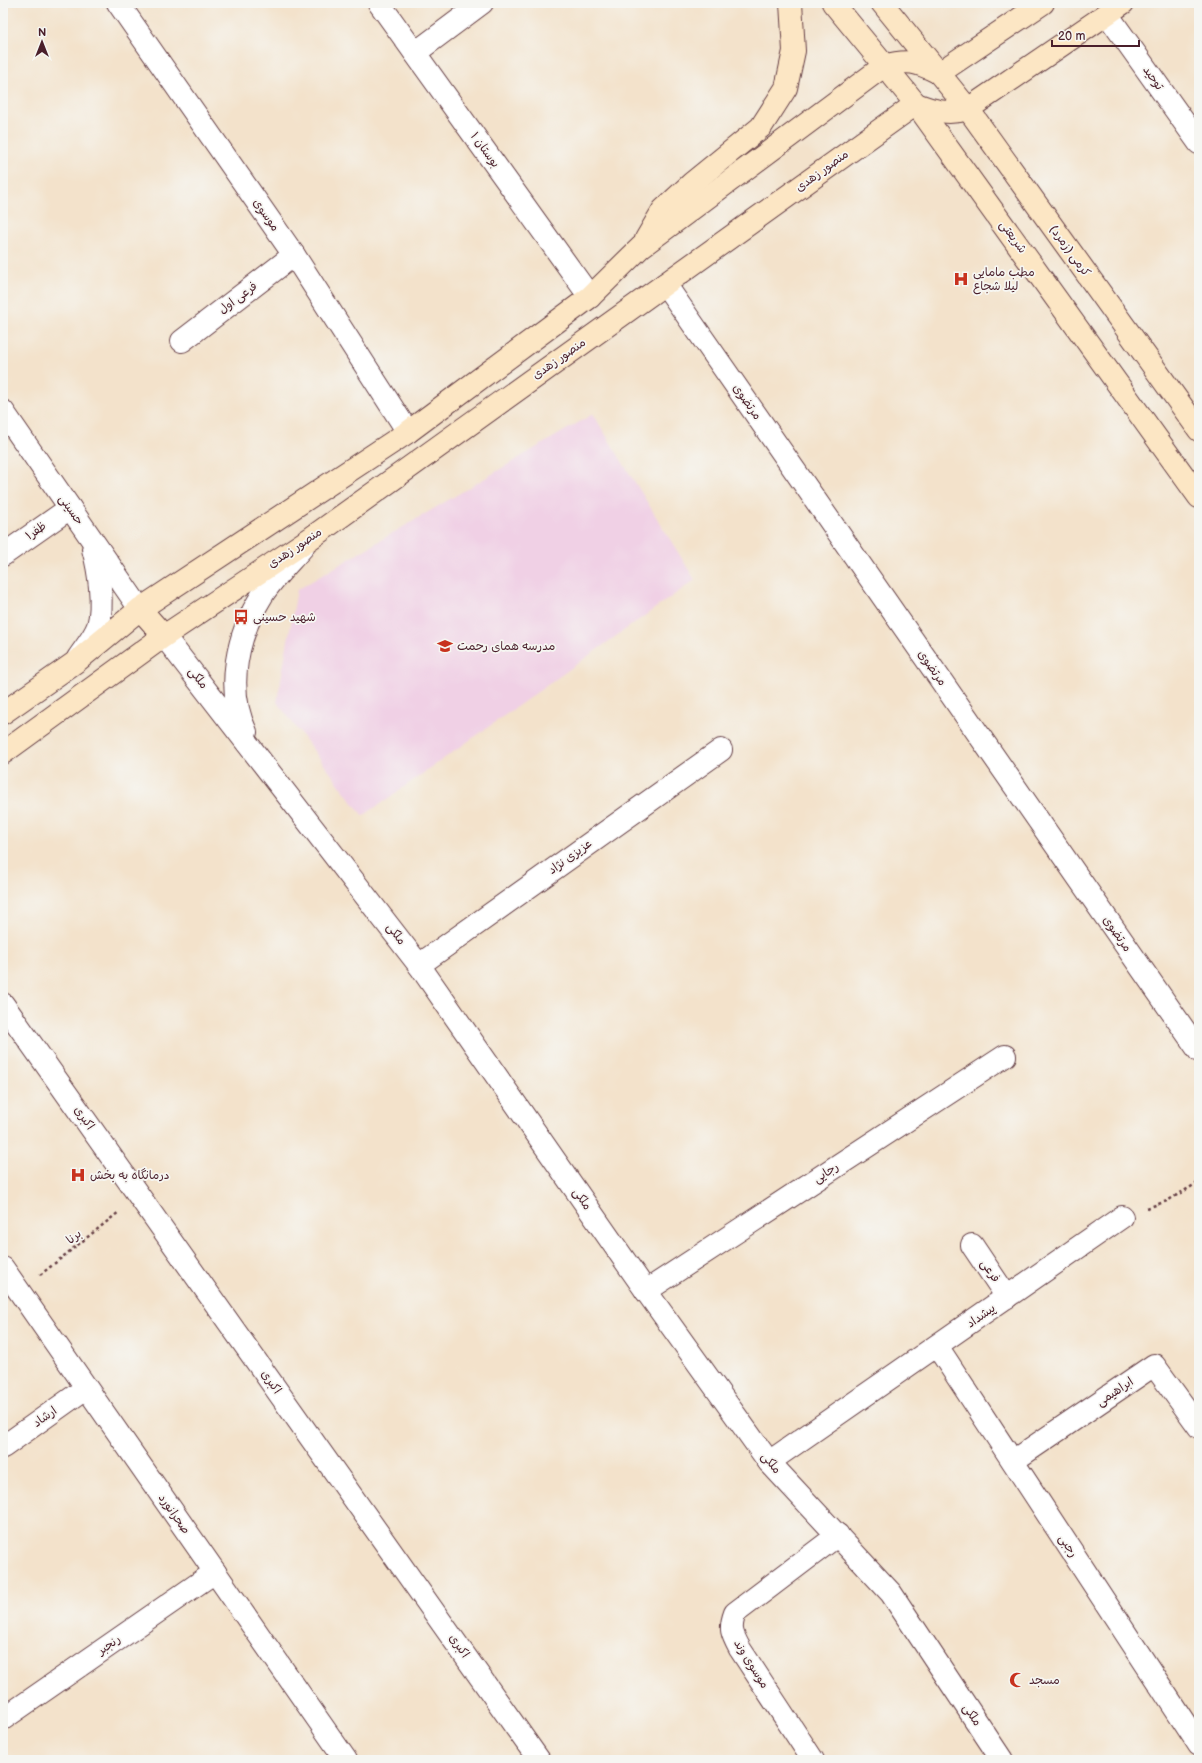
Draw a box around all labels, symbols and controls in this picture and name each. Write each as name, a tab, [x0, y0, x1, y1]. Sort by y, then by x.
north arrow	[22, 22, 62, 62]
scale bar	[1052, 22, 1139, 48]
text: N	[38, 26, 46, 39]
text: 20 m	[1058, 29, 1085, 44]
street label: توحید	[1139, 63, 1167, 94]
street label: بوستان ۱	[467, 129, 503, 171]
street label: منصور زهدی	[793, 147, 851, 195]
street label: موسوی	[249, 196, 283, 234]
street label: شریعتی	[996, 218, 1030, 256]
street label: کرمی (زمرد)	[1046, 222, 1094, 280]
place label: مطب مامایی لیلا شجاع	[973, 265, 1035, 295]
hospital icon: مطب مامایی لیلا شجاع	[952, 270, 970, 288]
street label: فرعی اول	[216, 279, 260, 317]
street label: منصور زهدی	[529, 335, 589, 383]
street label: مرتضوی	[729, 381, 765, 423]
street label: حسینی	[55, 492, 87, 528]
street label: ظفر۱	[23, 518, 49, 544]
street label: منصور زهدی	[265, 524, 325, 572]
bus stop icon: شهید حسینی	[232, 608, 250, 626]
place label: شهید حسینی	[253, 610, 316, 625]
school or university icon: مدرسه همای رحمت	[436, 637, 454, 655]
place label: مدرسه همای رحمت	[457, 639, 555, 654]
street label: مرتضوی	[914, 647, 950, 689]
street label: ملکی	[185, 664, 211, 692]
street label: عزیزی نژاد	[545, 836, 595, 878]
street label: مرتضوی	[1099, 913, 1135, 955]
street label: ملکی	[383, 920, 409, 948]
street label: اکبری	[70, 1103, 98, 1133]
street label: رجایی	[811, 1159, 841, 1187]
hospital icon: درمانگاه به بخش	[69, 1166, 87, 1184]
place label: درمانگاه به بخش	[90, 1168, 170, 1183]
street label: ملکی	[569, 1185, 595, 1213]
street label: برنا	[63, 1226, 85, 1248]
street label: فرعی	[977, 1257, 1003, 1285]
street label: پیشداد	[964, 1301, 998, 1331]
street label: اکبری	[257, 1367, 285, 1397]
street label: ابراهیمی	[1094, 1374, 1136, 1410]
street label: ارشاد	[30, 1403, 60, 1431]
street label: ملکی	[758, 1449, 784, 1477]
street label: صحرانورد	[155, 1491, 193, 1537]
street label: رجبی	[1055, 1532, 1081, 1560]
street label: اکبری	[445, 1631, 473, 1661]
street label: رنجبر	[94, 1632, 124, 1659]
street label: موسوی وند	[730, 1637, 772, 1691]
mosque icon: مسجد	[1008, 1671, 1026, 1689]
place label: مسجد	[1029, 1673, 1060, 1688]
street label: ملکی	[959, 1701, 985, 1729]

